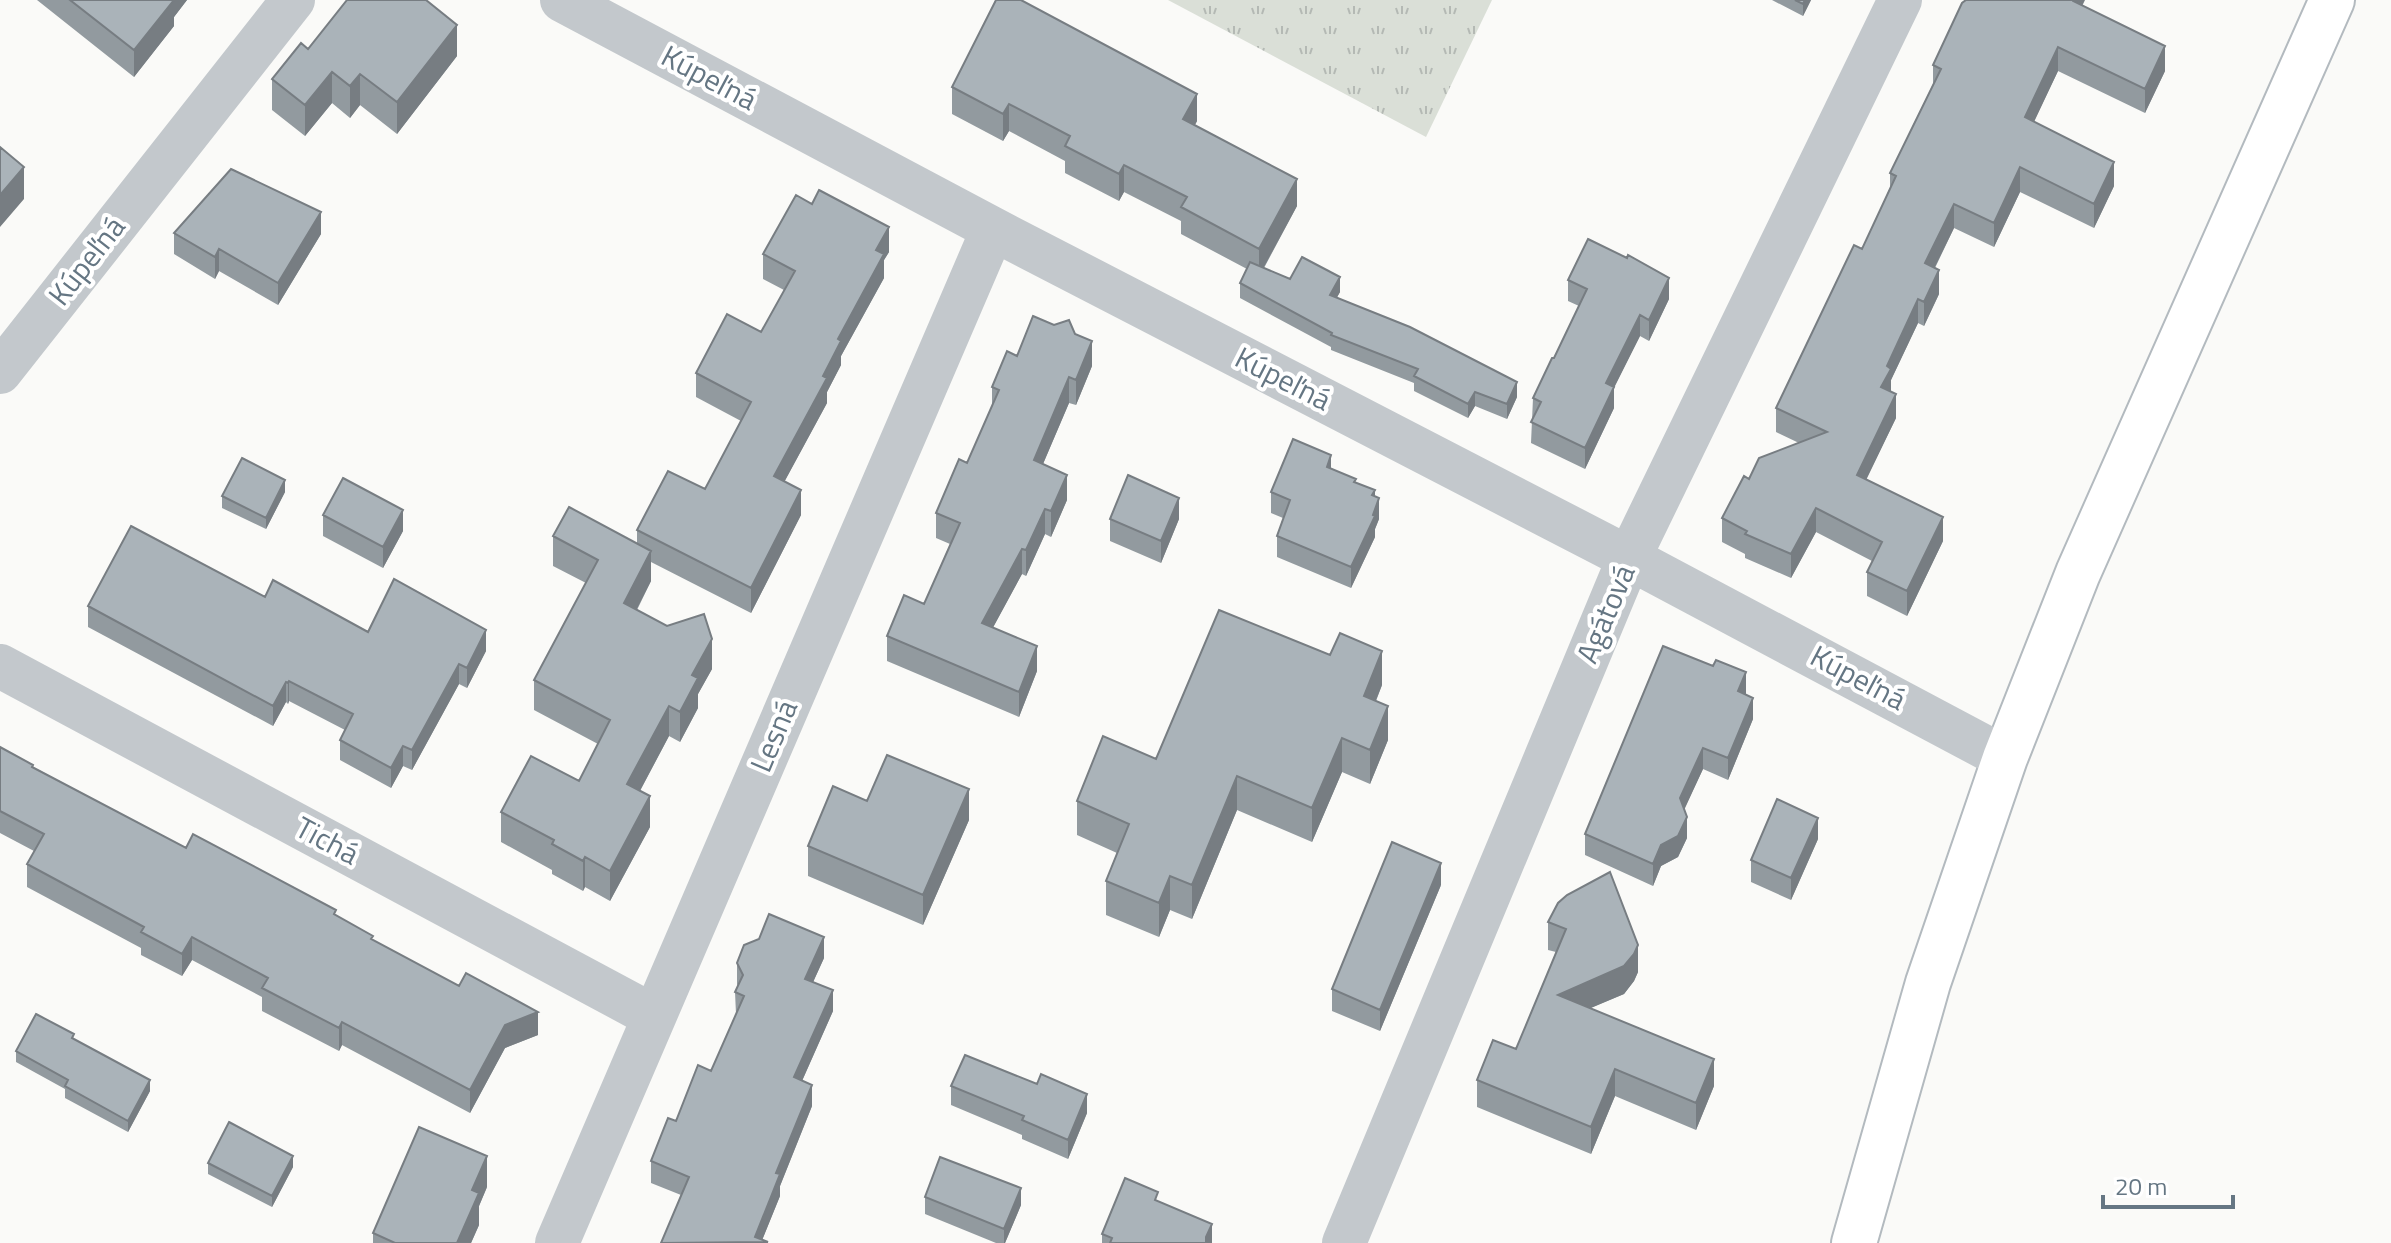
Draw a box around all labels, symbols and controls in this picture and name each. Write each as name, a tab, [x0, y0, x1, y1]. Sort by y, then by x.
street label: Kúpeľná	[653, 33, 766, 122]
street label: Kúpeľná	[36, 206, 136, 315]
street label: Kúpeľná	[1227, 334, 1340, 422]
street label: Agátová	[1564, 557, 1646, 670]
street label: Kúpeľná	[1802, 633, 1915, 722]
street label: Lesná	[737, 692, 809, 779]
street label: Tichá	[287, 804, 368, 876]
scale bar	[2103, 1159, 2233, 1209]
text: 20 m	[2115, 1168, 2167, 1204]

